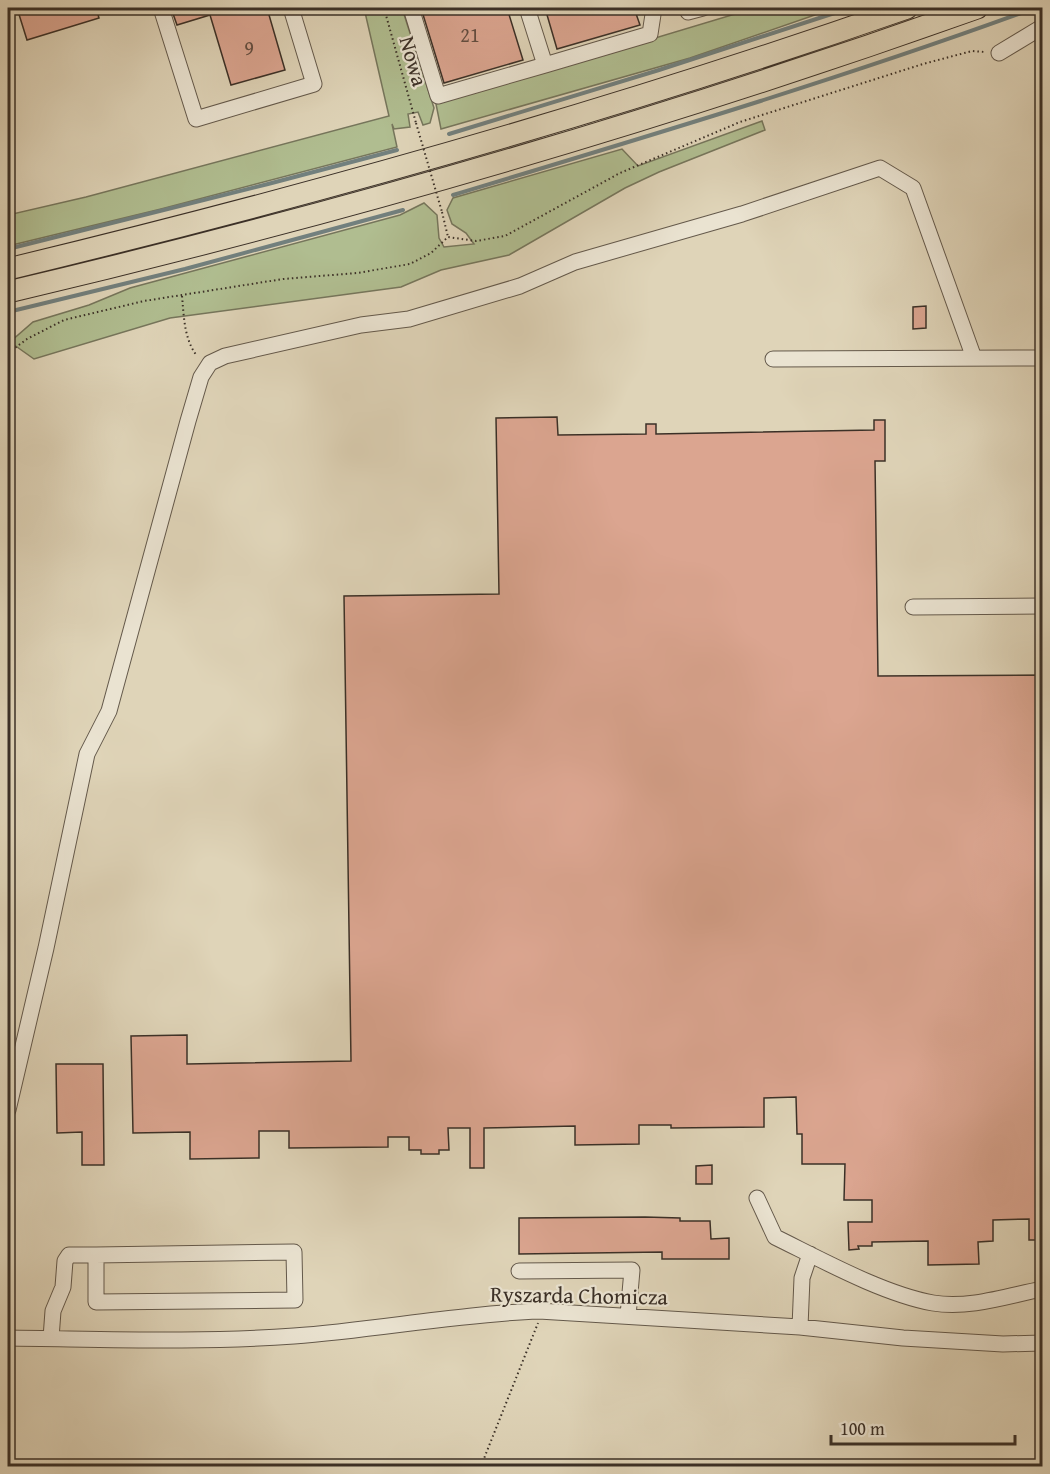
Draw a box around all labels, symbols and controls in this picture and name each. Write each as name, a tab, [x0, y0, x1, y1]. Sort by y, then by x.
house number: 21	[460, 20, 480, 49]
street label: Nowa	[392, 32, 437, 90]
house number: 9	[244, 33, 254, 62]
street label: Ryszarda Chomicza	[490, 1277, 669, 1313]
scale bar	[831, 1408, 1016, 1446]
text: 100 m	[840, 1415, 885, 1442]

